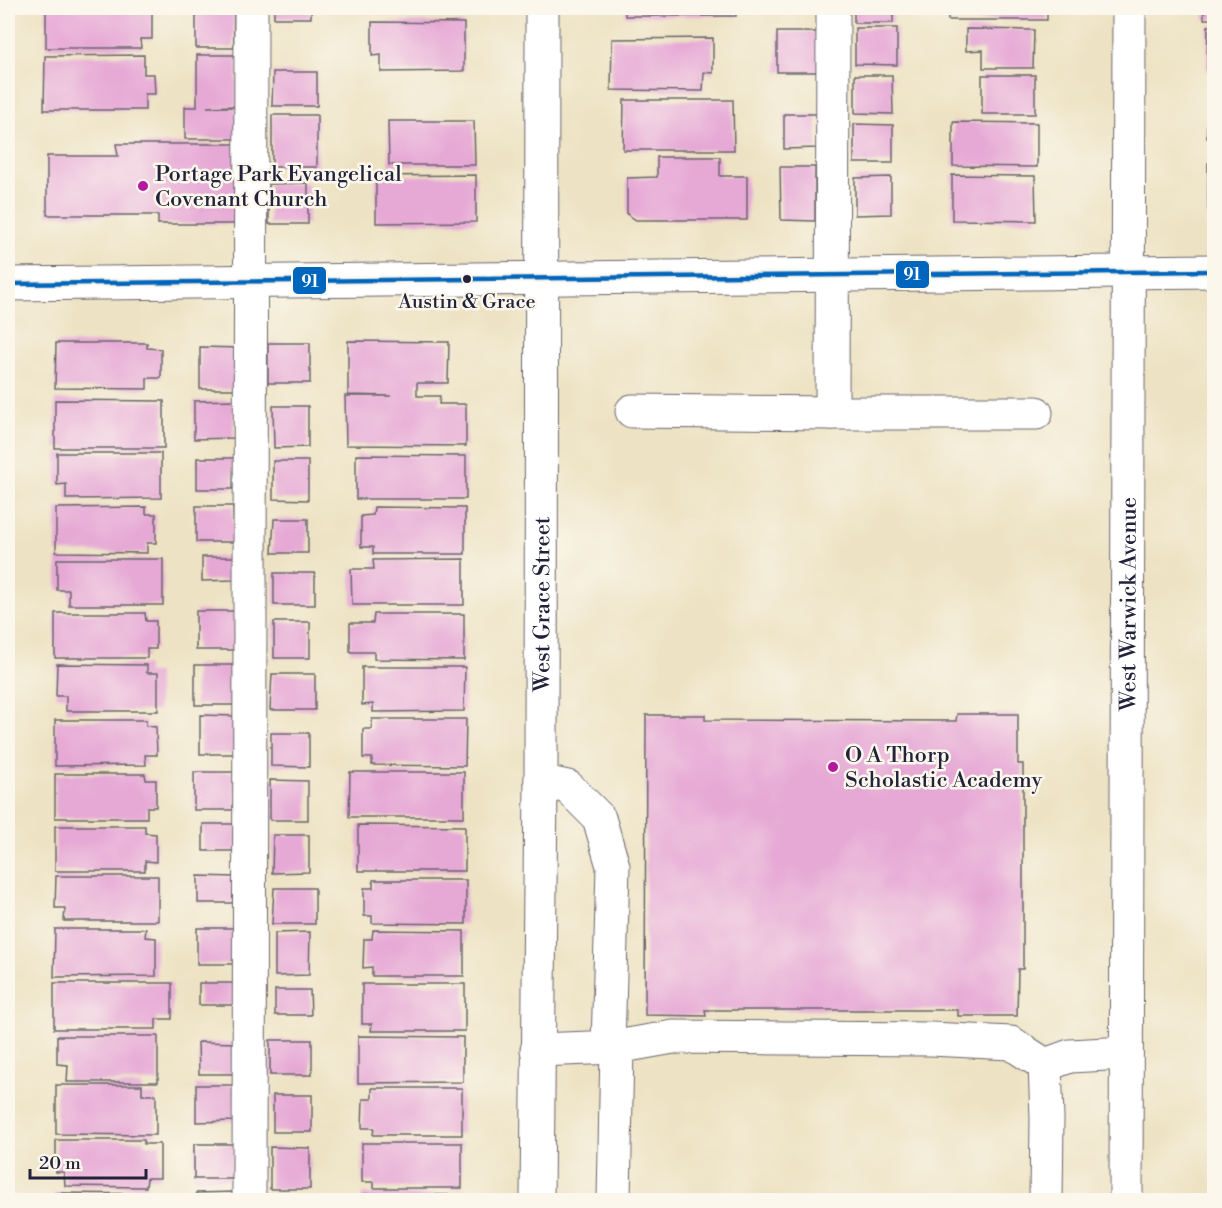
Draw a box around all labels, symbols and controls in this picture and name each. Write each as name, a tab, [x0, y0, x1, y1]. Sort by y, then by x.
place label: Portage Park Evangelical Covenant Church	[155, 161, 402, 213]
marker: Portage Park Evangelical Covenant Church	[136, 179, 150, 193]
line badge: 91	[895, 260, 930, 289]
text: 91	[903, 265, 921, 285]
line badge: 91	[292, 266, 327, 295]
text: 91	[301, 272, 319, 292]
marker: Austin & Grace	[461, 273, 473, 285]
place label: Austin & Grace	[397, 290, 536, 315]
street label: West Warwick Avenue	[1115, 497, 1143, 712]
street label: West Grace Street	[529, 516, 556, 693]
place label: O A Thorp Scholastic Academy	[845, 742, 1043, 794]
marker: O A Thorp Scholastic Academy	[826, 760, 840, 774]
scale bar	[30, 1142, 146, 1180]
text: 20 m	[39, 1152, 81, 1175]

